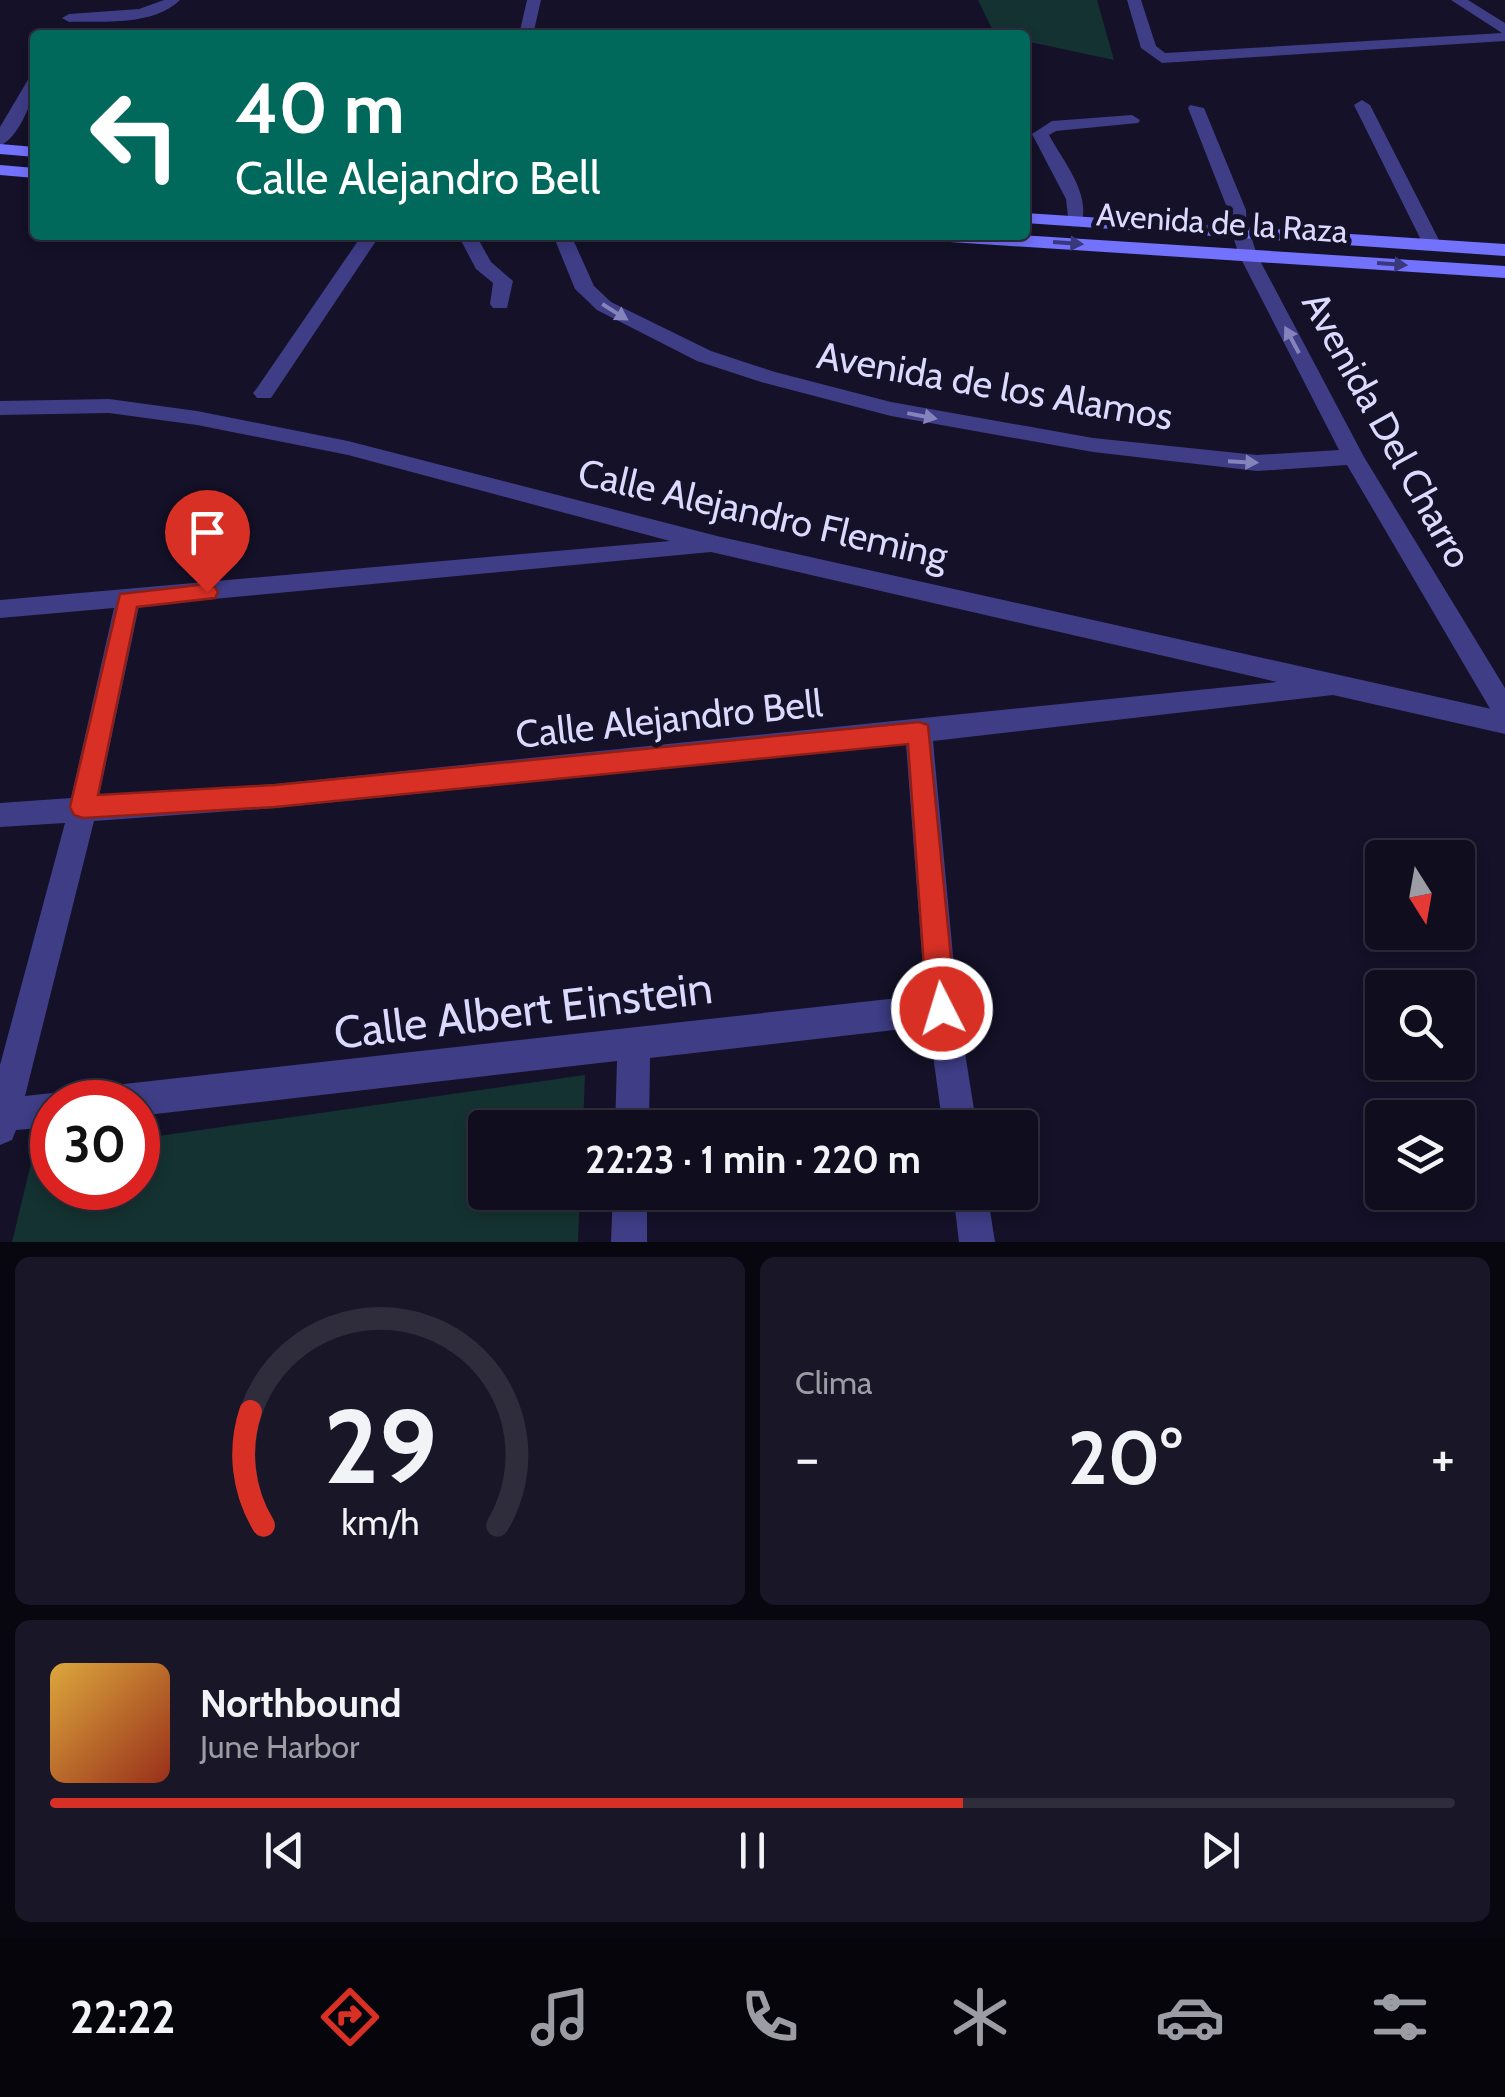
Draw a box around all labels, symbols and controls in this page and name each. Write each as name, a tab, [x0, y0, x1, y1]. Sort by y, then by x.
text: 40 m	[235, 65, 404, 151]
icon: left	[70, 70, 200, 200]
text: Calle Alejandro Bell	[235, 151, 600, 205]
street label: Avenida de la Raza	[1095, 194, 1350, 251]
one-way arrow	[1052, 236, 1084, 252]
one-way arrow	[1377, 256, 1408, 272]
street label: Avenida Del Charro	[1292, 284, 1483, 576]
one-way arrow	[601, 303, 629, 321]
one-way arrow	[1284, 325, 1301, 354]
street label: Avenida de los Alamos	[814, 331, 1177, 440]
one-way arrow	[907, 408, 938, 424]
street label: Calle Alejandro Fleming	[574, 448, 954, 579]
one-way arrow	[1228, 454, 1260, 470]
pin	[165, 490, 250, 593]
icon: arrive	[180, 505, 235, 560]
street label: Calle Alejandro Bell	[513, 679, 825, 758]
north arrow	[1365, 840, 1475, 950]
map controls	[1365, 840, 1475, 1210]
position arrow	[890, 957, 994, 1061]
street label: Calle Albert Einstein	[331, 960, 715, 1060]
button: search	[1365, 970, 1475, 1080]
speed limit sign: 30	[30, 1080, 160, 1210]
button: layers	[1365, 1100, 1475, 1210]
text: 22:23 · 1 min · 220 m	[585, 1136, 921, 1183]
text: Clima	[795, 1363, 872, 1402]
text: 29	[323, 1383, 437, 1509]
text: 20°	[1068, 1412, 1182, 1503]
text: −	[795, 1424, 819, 1491]
text: +	[1431, 1424, 1455, 1491]
text: km/h	[341, 1501, 419, 1544]
text: Northbound	[200, 1680, 402, 1727]
text: June Harbor	[200, 1727, 359, 1766]
icon: previous	[257, 1823, 312, 1878]
icon: pause	[725, 1823, 780, 1878]
icon: next	[1193, 1823, 1248, 1878]
icon: directions	[315, 1982, 385, 2052]
icon: music	[525, 1982, 595, 2052]
icon: phone	[735, 1982, 805, 2052]
icon: climate	[945, 1982, 1015, 2052]
icon: car	[1155, 1982, 1225, 2052]
icon: filters	[1365, 1982, 1435, 2052]
text: 22:22	[70, 1990, 175, 2044]

